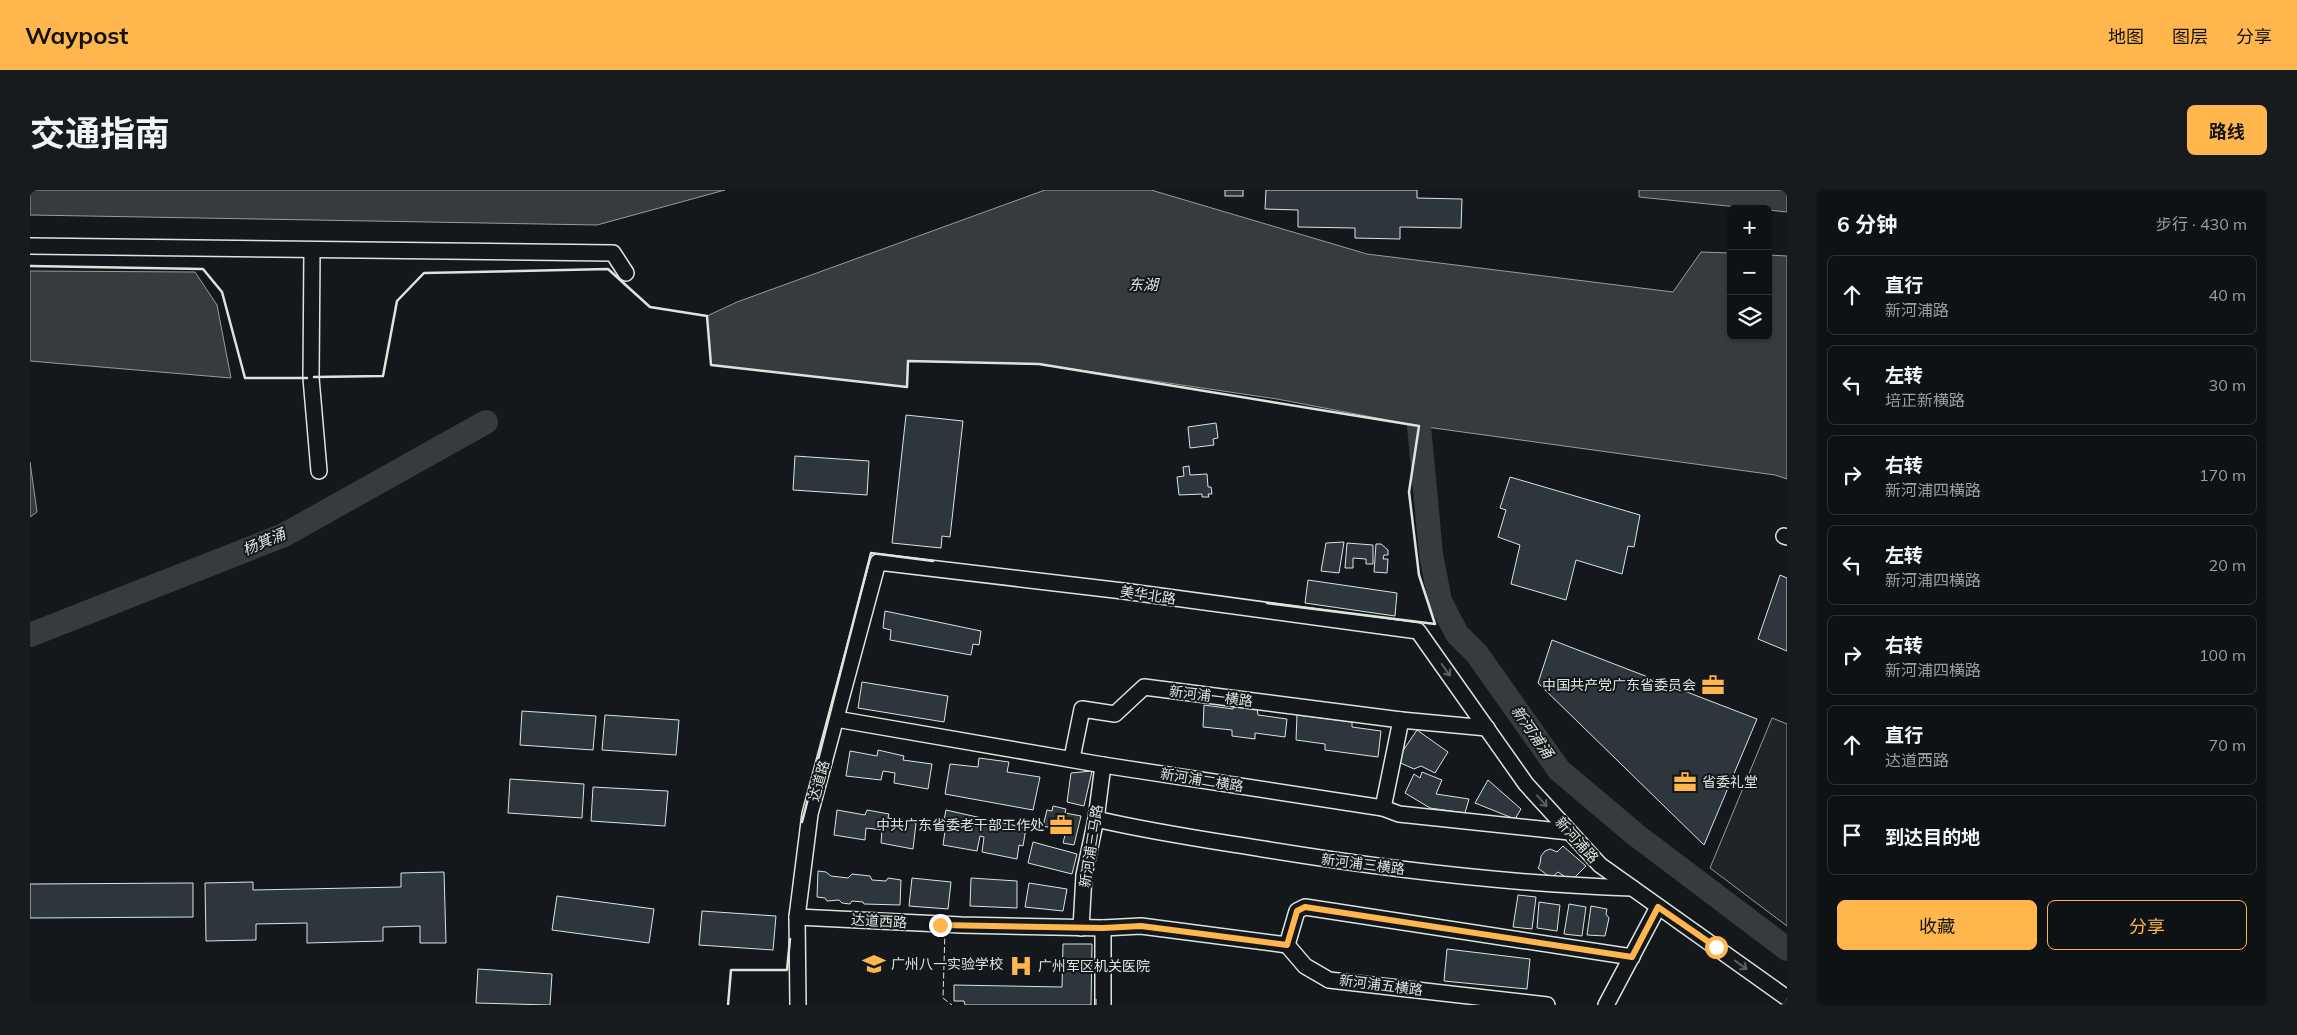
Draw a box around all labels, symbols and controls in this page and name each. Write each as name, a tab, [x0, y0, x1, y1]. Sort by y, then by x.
text: Waypost	[25, 20, 128, 50]
text: 地图	[2108, 25, 2144, 48]
text: 图层	[2172, 25, 2208, 48]
text: 分享	[2236, 25, 2272, 48]
button: 路线	[2187, 105, 2267, 155]
text: 交通指南	[30, 111, 170, 155]
map controls	[1727, 205, 1772, 340]
button: +	[1727, 205, 1772, 250]
text: 6 分钟	[1837, 211, 1897, 237]
text: 步行 · 430 m	[2156, 214, 2247, 234]
button: −	[1727, 250, 1772, 295]
text: 直行	[1885, 273, 1923, 297]
water label: 东湖	[1128, 275, 1160, 294]
icon: ahead	[1838, 281, 1866, 309]
text: 40 m	[2209, 285, 2246, 305]
button: layers	[1727, 295, 1772, 340]
text: 新河浦路	[1885, 300, 1949, 320]
text: 左转	[1885, 363, 1923, 387]
icon: left	[1838, 371, 1866, 399]
text: 30 m	[2209, 375, 2246, 395]
text: 培正新横路	[1885, 390, 1965, 410]
text: 右转	[1885, 453, 1923, 477]
icon: right	[1838, 461, 1866, 489]
text: 170 m	[2199, 465, 2246, 485]
text: 新河浦四横路	[1885, 480, 1981, 500]
water label: 杨箕涌	[239, 523, 290, 559]
text: 左转	[1885, 543, 1923, 567]
icon: left	[1838, 551, 1866, 579]
text: 20 m	[2209, 555, 2246, 575]
text: 新河浦四横路	[1885, 570, 1981, 590]
street label: 美华北路	[1119, 582, 1177, 608]
text: 右转	[1885, 633, 1923, 657]
icon: right	[1838, 641, 1866, 669]
text: 100 m	[2199, 645, 2246, 665]
text: 新河浦四横路	[1885, 660, 1981, 680]
one-way arrow	[1441, 663, 1451, 677]
office icon: 中国共产党广东省委员会	[1700, 672, 1726, 698]
place label: 中国共产党广东省委员会	[1542, 676, 1696, 694]
street label: 新河浦一横路	[1168, 682, 1254, 710]
water label: 新河浦涌	[1507, 702, 1559, 763]
text: 直行	[1885, 723, 1923, 747]
icon: ahead	[1838, 731, 1866, 759]
text: 70 m	[2209, 735, 2246, 755]
text: 达道西路	[1885, 750, 1949, 770]
street label: 达道路	[805, 758, 833, 804]
street label: 新河浦二横路	[1159, 765, 1245, 795]
office icon: 省委礼堂	[1672, 769, 1698, 795]
place label: 省委礼堂	[1702, 773, 1758, 791]
one-way arrow	[1536, 795, 1548, 808]
street label: 新河浦三马路	[1076, 803, 1106, 889]
office icon: 中共广东省委老干部工作处	[1048, 812, 1074, 838]
street label: 新河浦路	[1552, 813, 1602, 867]
place label: 中共广东省委老干部工作处	[876, 816, 1044, 834]
icon: arrive	[1838, 821, 1866, 849]
text: 到达目的地	[1885, 825, 1980, 849]
street label: 新河浦三横路	[1320, 850, 1406, 878]
button: 收藏	[1837, 900, 2037, 950]
button: 分享	[2047, 900, 2247, 950]
street label: 达道西路	[851, 911, 907, 931]
route end	[929, 914, 952, 937]
route start	[1705, 936, 1728, 959]
school or university icon: 广州八一实验学校	[861, 951, 887, 977]
hospital icon: 广州军区机关医院	[1008, 953, 1034, 979]
place label: 广州八一实验学校	[891, 955, 1003, 973]
place label: 广州军区机关医院	[1038, 957, 1150, 975]
one-way arrow	[1734, 960, 1748, 970]
street label: 新河浦五横路	[1338, 971, 1424, 999]

